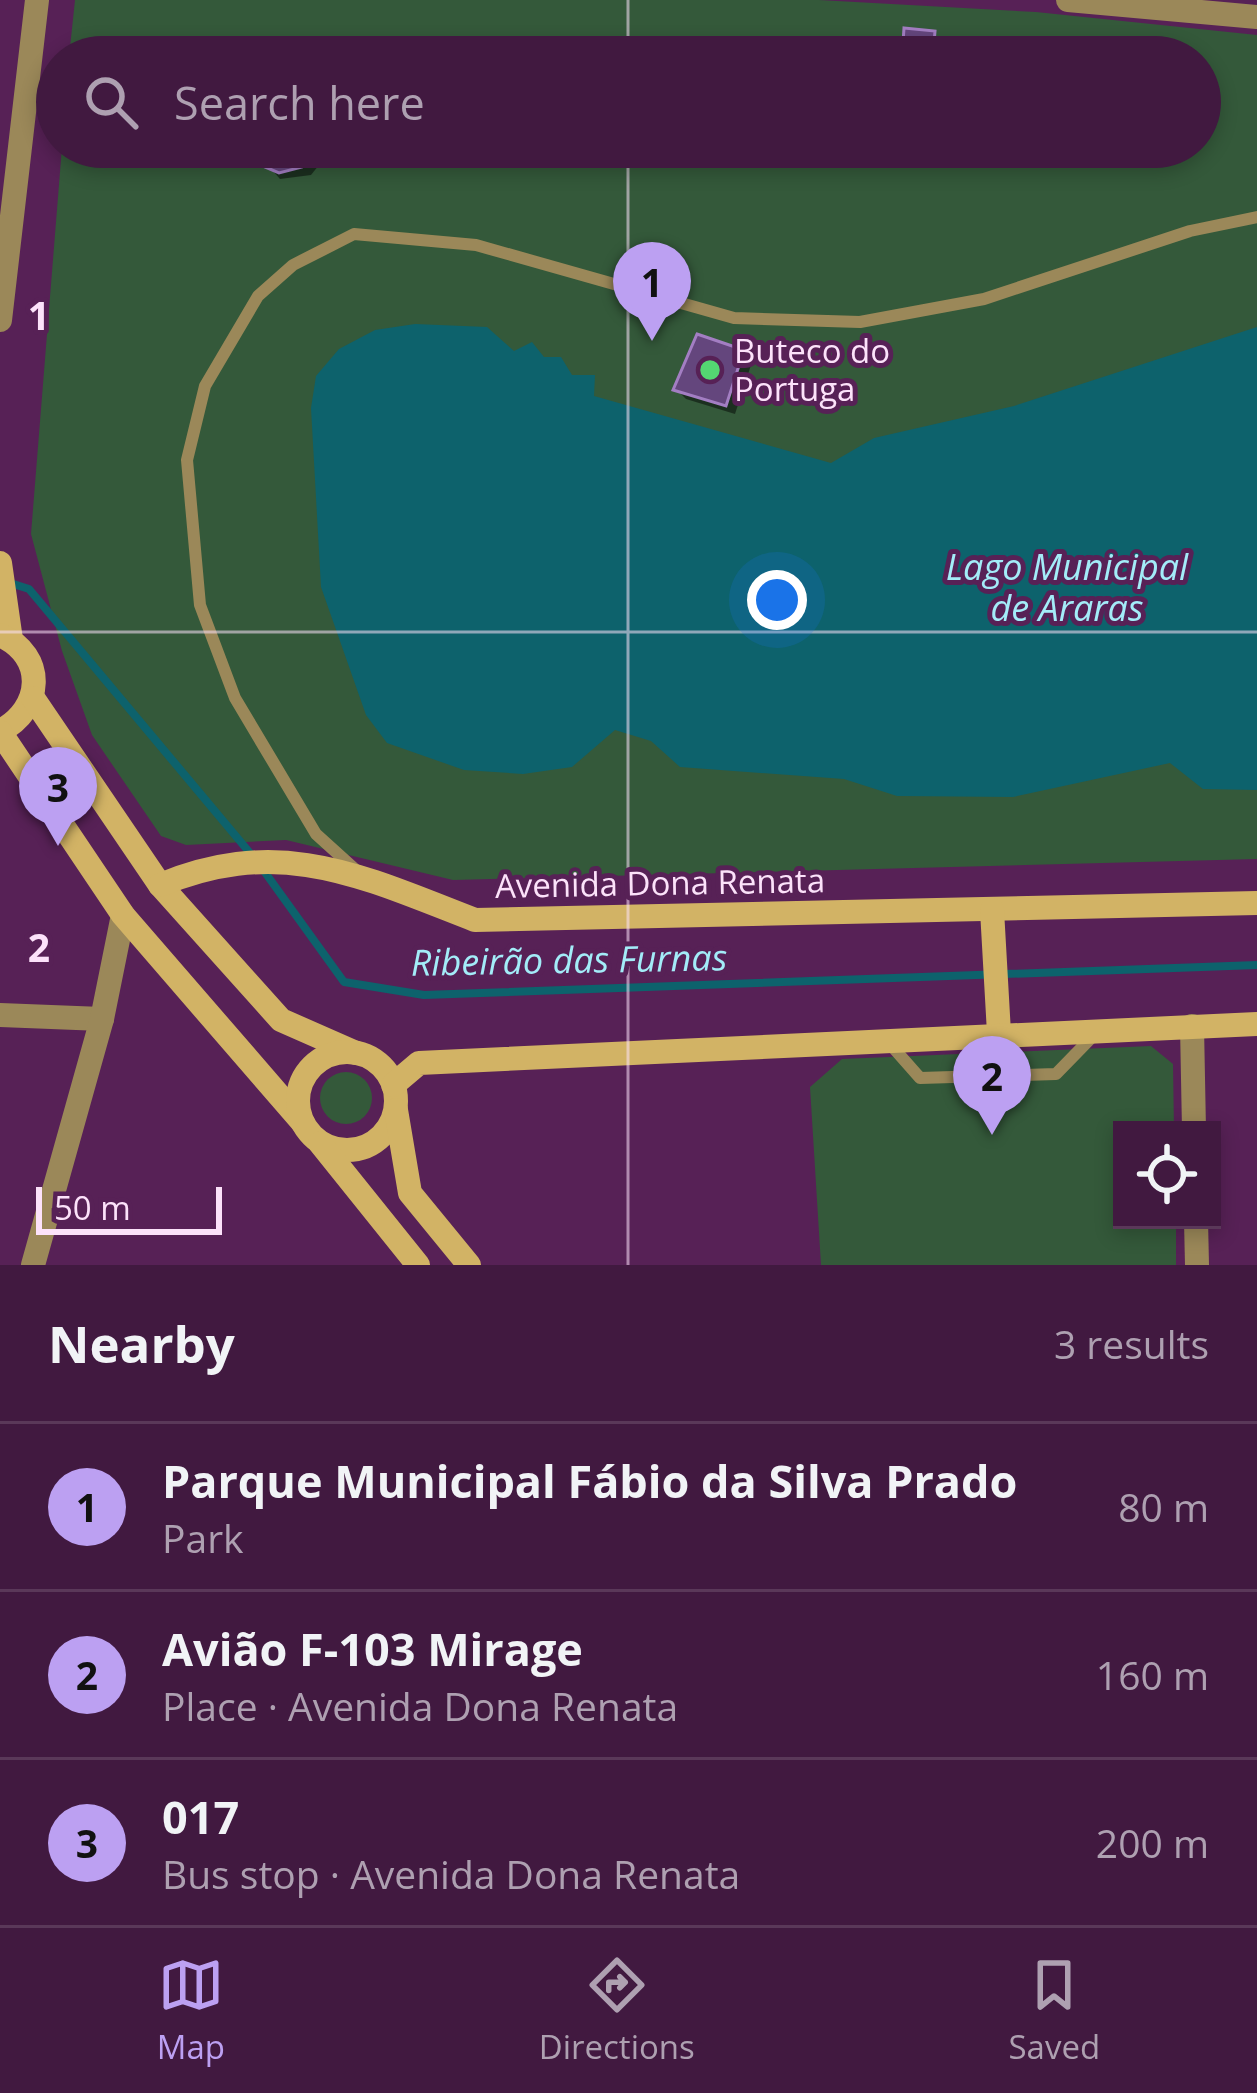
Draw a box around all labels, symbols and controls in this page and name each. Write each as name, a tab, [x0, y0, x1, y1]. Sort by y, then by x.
search box	[36, 36, 1221, 168]
icon: search	[78, 69, 144, 135]
text: Search here	[174, 72, 425, 133]
pin: 1	[613, 242, 691, 341]
text: 1	[28, 288, 50, 341]
place label: Buteco do Portuga	[734, 328, 890, 411]
marker: Buteco do Portuga	[697, 357, 723, 383]
water label: Lago Municipal de Araras	[946, 542, 1189, 632]
your location	[747, 570, 807, 630]
pin: 3	[19, 747, 97, 846]
street label: Avenida Dona Renata	[495, 857, 825, 908]
text: 2	[28, 920, 50, 973]
water label: Ribeirão das Furnas	[410, 932, 728, 987]
pin: 2	[953, 1036, 1031, 1135]
map controls	[1113, 1121, 1221, 1229]
button: locate	[1113, 1121, 1221, 1229]
scale bar	[36, 1181, 222, 1234]
text: 50 m	[54, 1185, 131, 1230]
text: Nearby	[48, 1308, 235, 1378]
text: 3 results	[1054, 1317, 1209, 1370]
text: Parque Municipal Fábio da Silva Prado	[162, 1450, 1017, 1511]
text: 1	[76, 1480, 98, 1533]
text: 80 m	[1118, 1480, 1209, 1533]
text: Park	[162, 1511, 244, 1564]
text: Avião F-103 Mirage	[162, 1618, 583, 1679]
text: 2	[76, 1648, 98, 1701]
text: 160 m	[1096, 1648, 1209, 1701]
text: Place · Avenida Dona Renata	[162, 1679, 678, 1732]
text: 017	[162, 1786, 239, 1847]
text: 3	[76, 1816, 98, 1869]
text: 200 m	[1096, 1816, 1209, 1869]
text: Bus stop · Avenida Dona Renata	[162, 1847, 740, 1900]
tab: Map	[157, 1952, 225, 2069]
tab: Directions	[539, 1952, 695, 2069]
tab: Saved	[1008, 1952, 1100, 2069]

